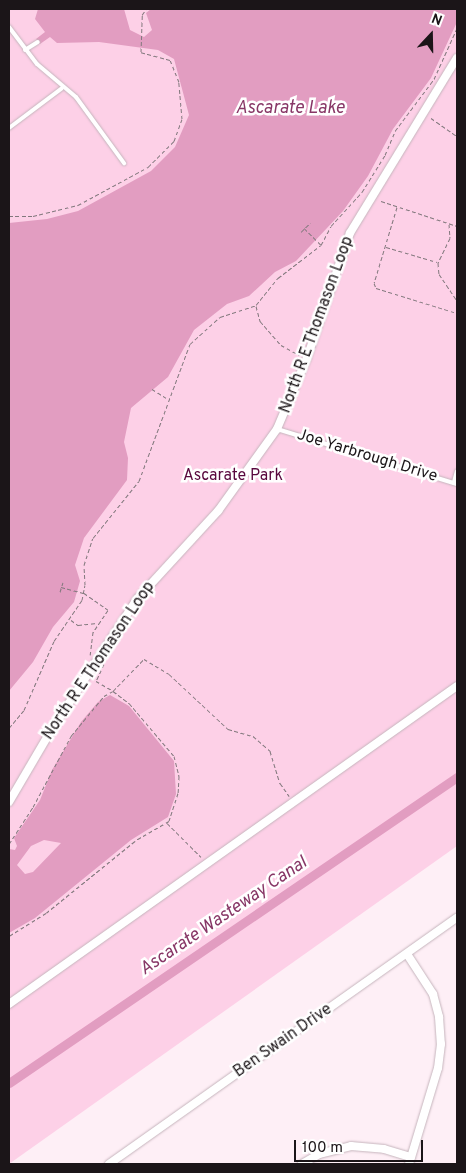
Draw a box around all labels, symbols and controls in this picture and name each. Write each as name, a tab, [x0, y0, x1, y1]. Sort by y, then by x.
north arrow	[406, 10, 456, 60]
text: N	[429, 11, 444, 30]
water label: Ascarate Lake	[236, 98, 344, 120]
street label: North R E Thomason Loop	[276, 234, 358, 416]
street label: Joe Yarbrough Drive	[294, 425, 440, 487]
park label: Ascarate Park	[183, 466, 283, 486]
street label: North R E Thomason Loop	[39, 578, 159, 744]
water label: Ascarate Wasteway Canal	[136, 853, 312, 981]
street label: Ben Swain Drive	[230, 1000, 336, 1082]
scale bar	[296, 1130, 425, 1162]
text: 100 m	[302, 1139, 343, 1158]

